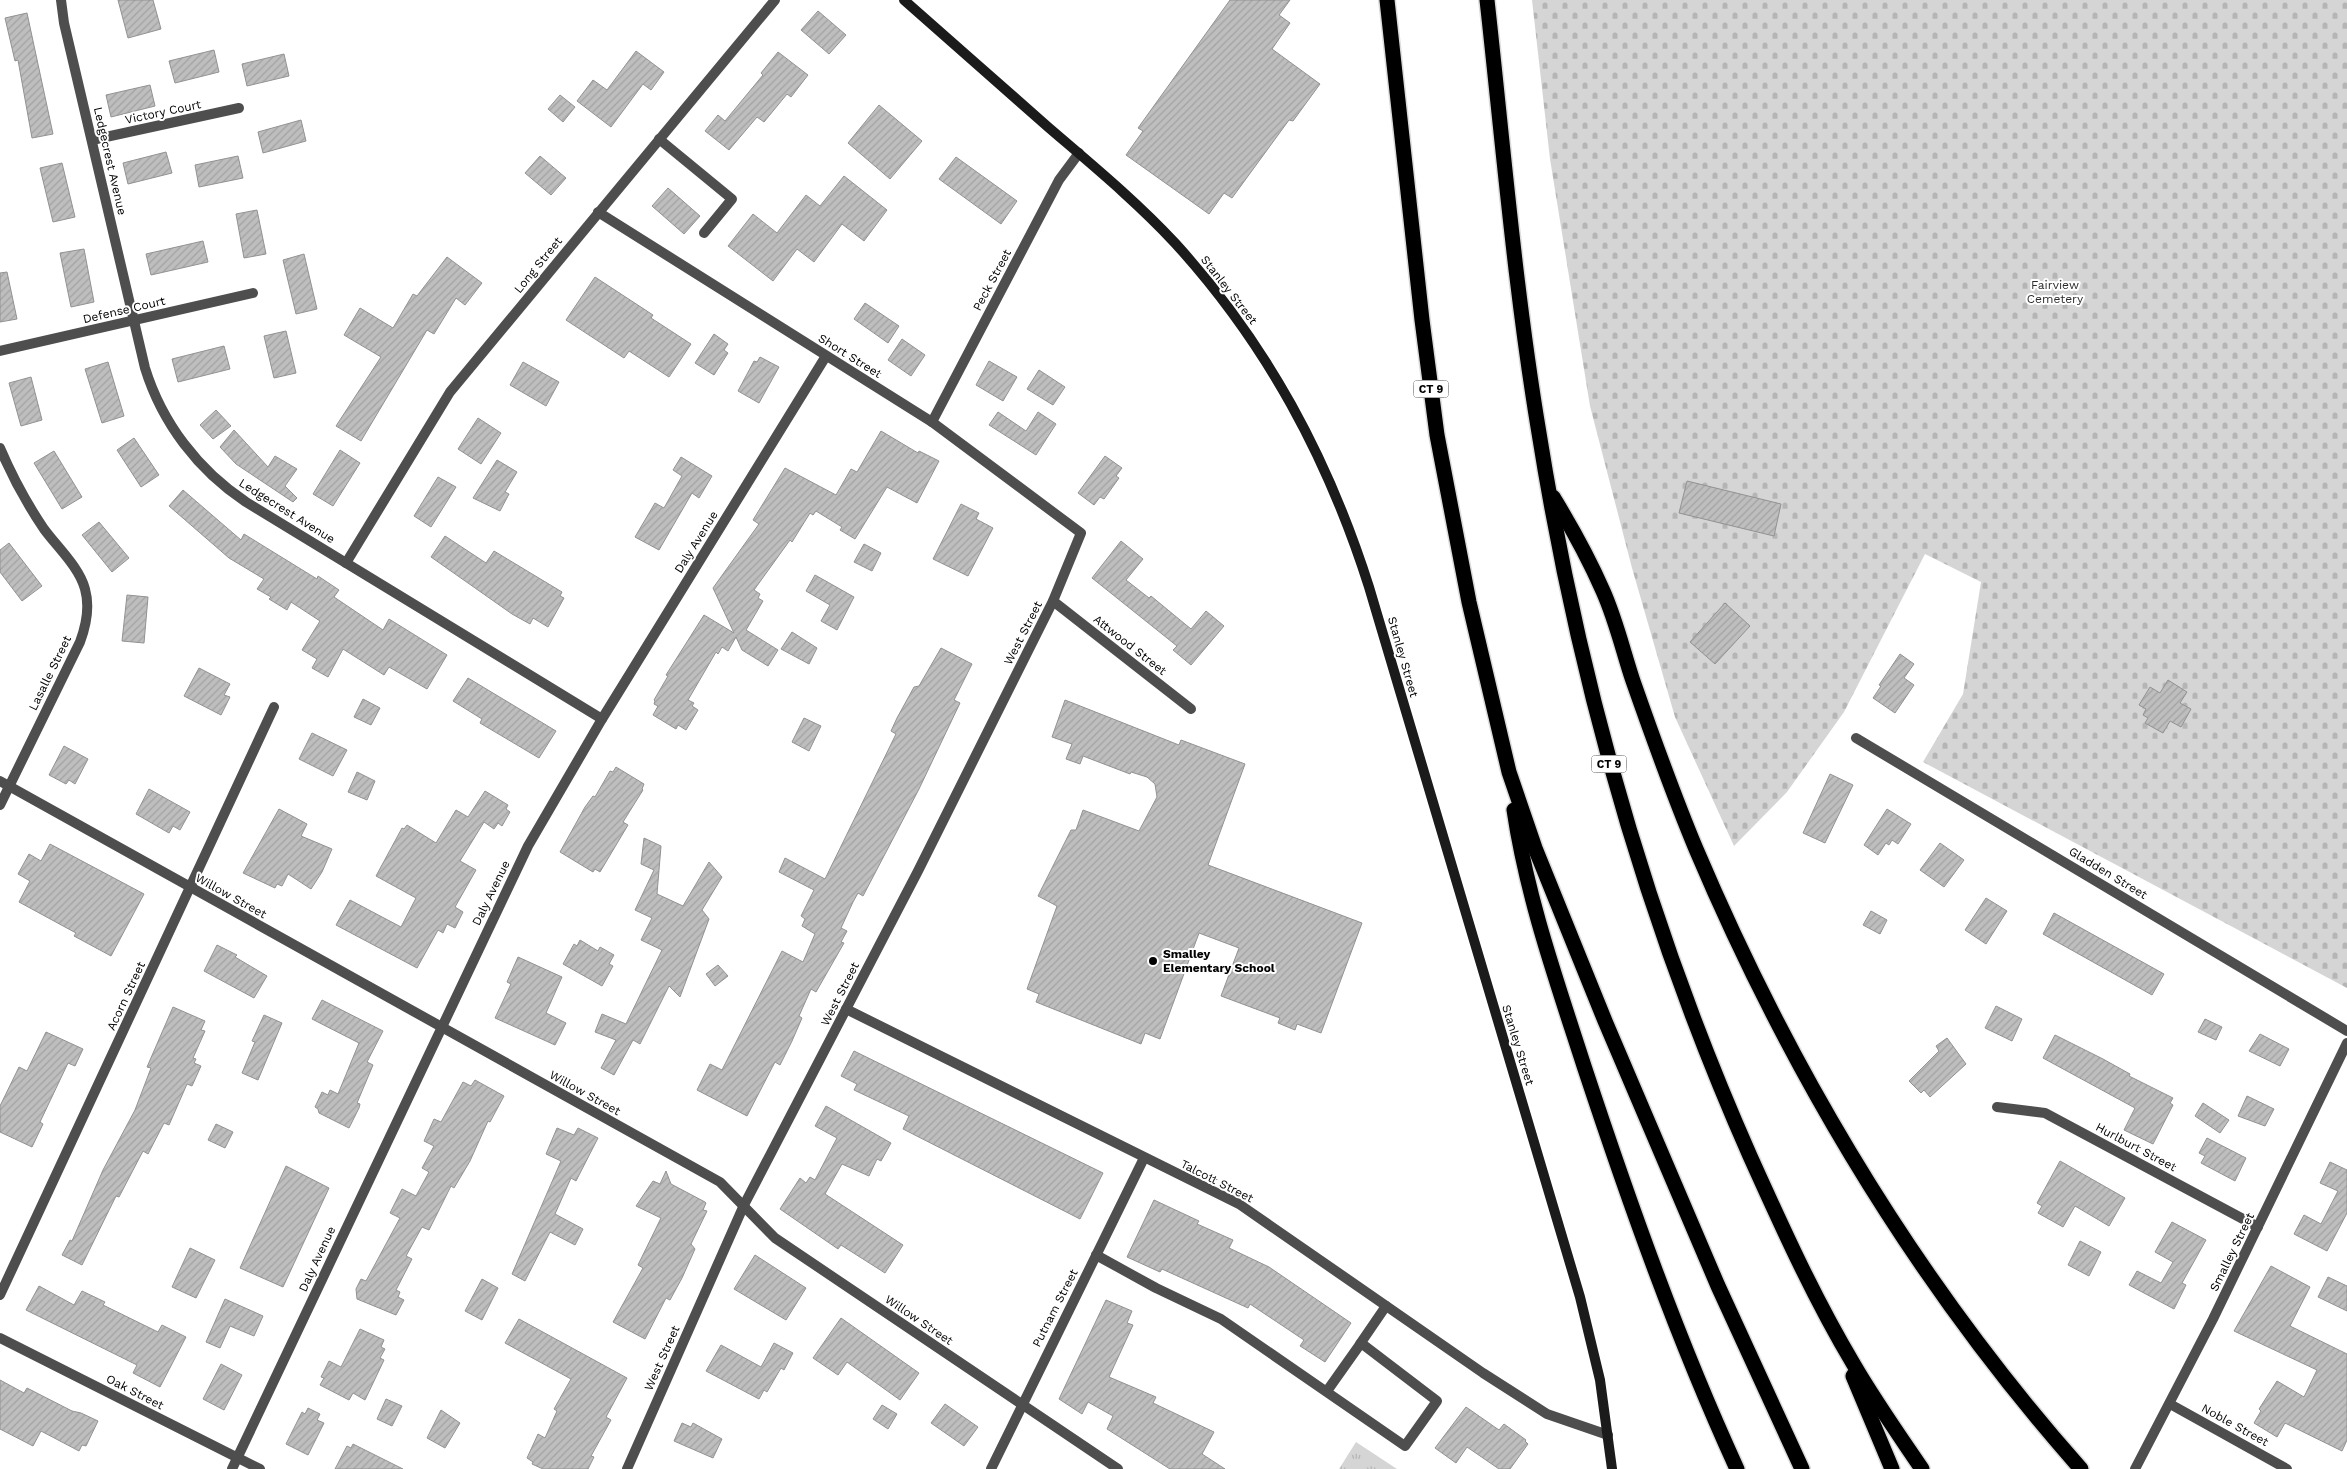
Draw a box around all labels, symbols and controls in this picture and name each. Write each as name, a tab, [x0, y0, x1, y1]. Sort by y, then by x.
street label: Victory Court	[124, 97, 202, 127]
street label: Ledgecrest Avenue	[91, 106, 129, 216]
street label: Long Street	[511, 234, 565, 296]
street label: Peck Street	[970, 247, 1014, 313]
street label: Stanley Street	[1198, 253, 1260, 327]
park label: Fairview Cemetery	[2027, 278, 2084, 306]
street label: Defense Court	[81, 294, 167, 326]
street label: Short Street	[816, 331, 884, 381]
road number: CT 9	[1414, 380, 1448, 398]
street label: Ledgecrest Avenue	[236, 476, 338, 546]
street label: Daly Avenue	[671, 508, 721, 576]
street label: West Street	[1001, 599, 1045, 667]
street label: Attwood Street	[1091, 612, 1169, 678]
street label: Stanley Street	[1385, 615, 1421, 699]
street label: Lasalle Street	[26, 633, 74, 713]
road number: CT 9	[1592, 756, 1626, 772]
street label: Gladden Street	[2066, 844, 2150, 902]
street label: Daly Avenue	[469, 858, 513, 928]
street label: Willow Street	[193, 871, 269, 921]
place label: Smalley Elementary School	[1163, 947, 1275, 975]
marker: Smalley Elementary School	[1147, 955, 1159, 967]
street label: Acorn Street	[104, 959, 148, 1033]
street label: West Street	[818, 960, 862, 1028]
street label: Stanley Street	[1499, 1003, 1537, 1087]
street label: Willow Street	[547, 1068, 623, 1118]
street label: Hurlburt Street	[2093, 1120, 2179, 1174]
street label: Talcott Street	[1178, 1157, 1256, 1205]
street label: Smalley Street	[2207, 1210, 2257, 1294]
street label: Daly Avenue	[296, 1224, 338, 1294]
street label: Putnam Street	[1029, 1267, 1081, 1349]
street label: Willow Street	[882, 1292, 956, 1348]
street label: West Street	[641, 1323, 683, 1393]
street label: Oak Street	[104, 1372, 166, 1412]
street label: Noble Street	[2199, 1401, 2271, 1449]

